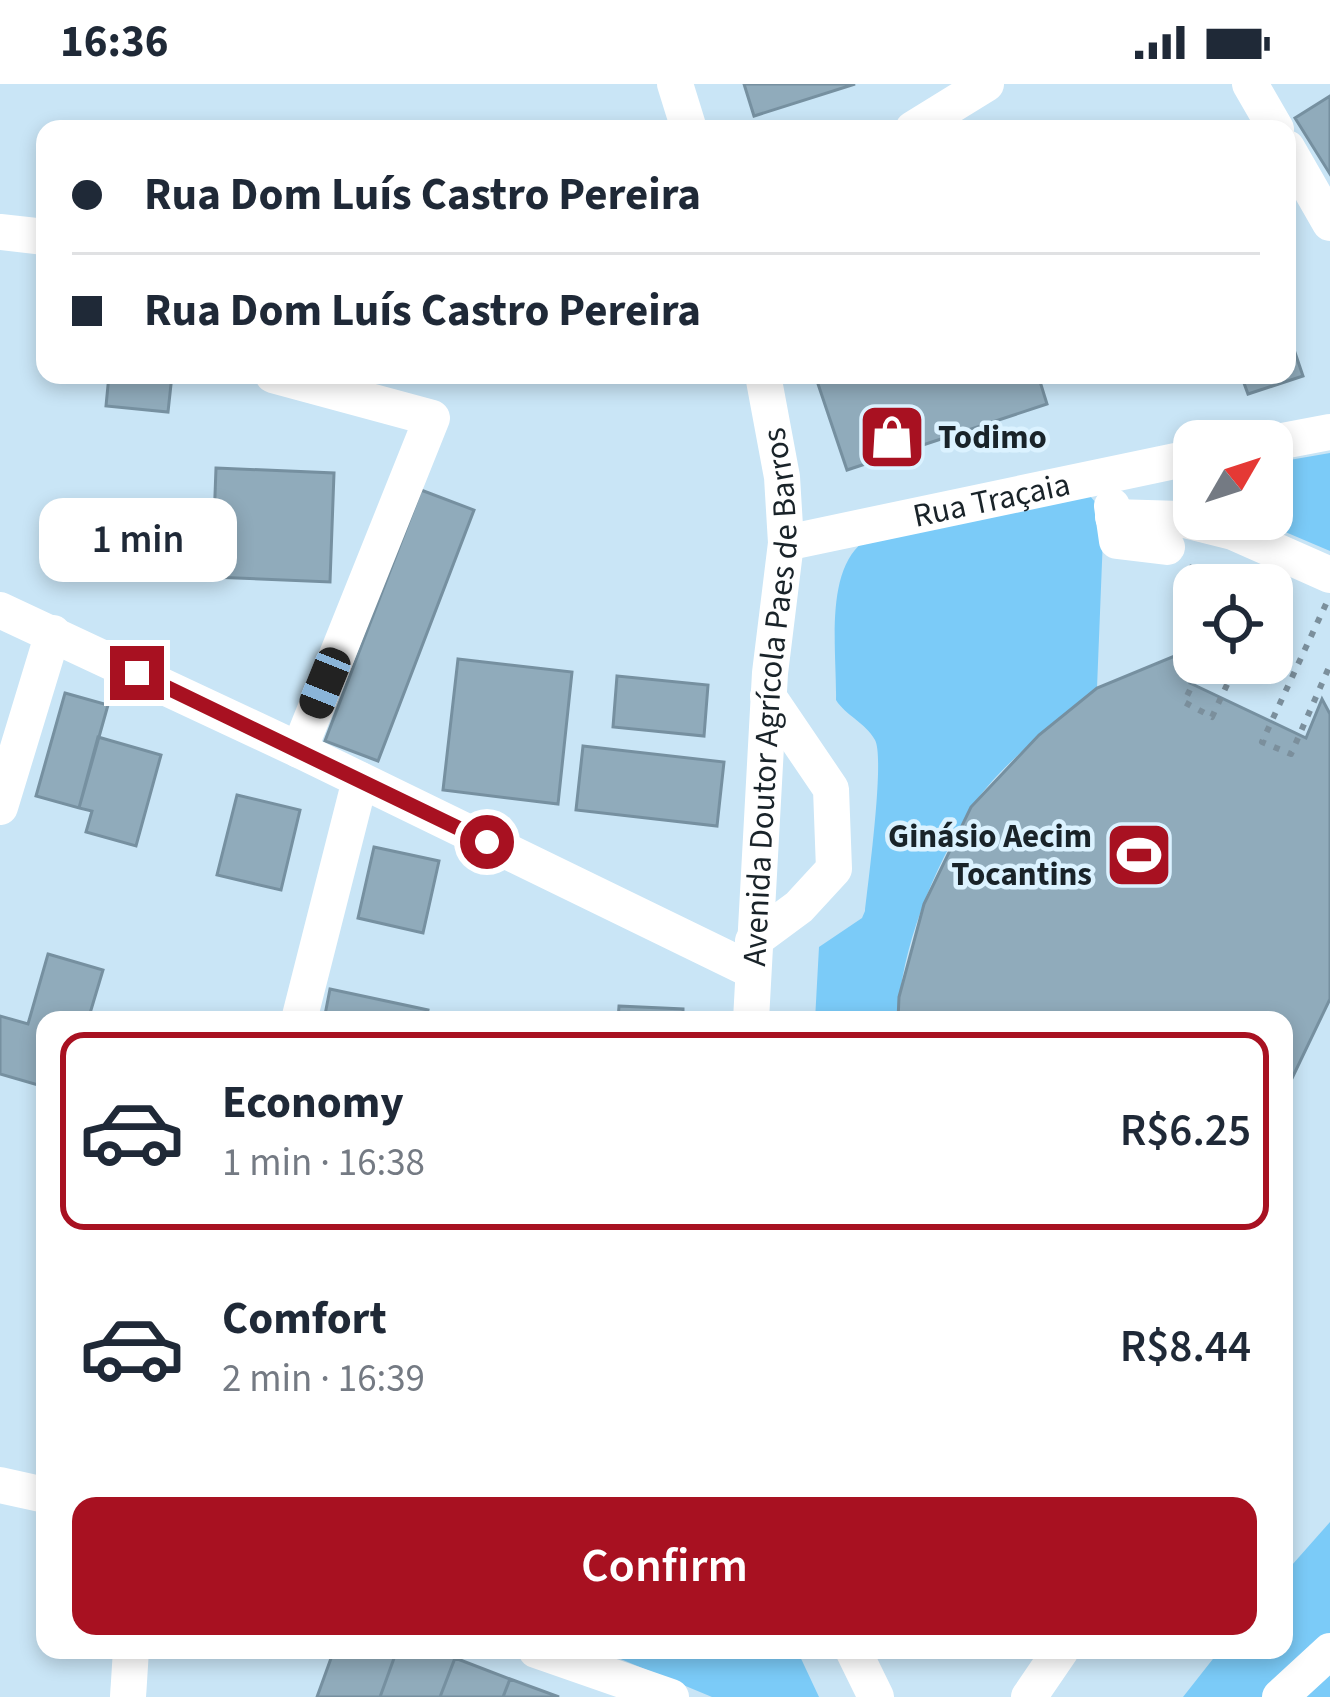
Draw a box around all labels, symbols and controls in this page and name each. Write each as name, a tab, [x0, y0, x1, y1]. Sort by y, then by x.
text: 16:36	[60, 10, 169, 74]
text: Rua Dom Luís Castro Pereira	[144, 163, 701, 227]
text: Rua Dom Luís Castro Pereira	[144, 279, 701, 343]
shop icon: Todimo	[857, 402, 927, 472]
place label: Todimo	[938, 414, 1047, 461]
north arrow	[1173, 420, 1293, 540]
map controls	[1173, 420, 1293, 684]
street label: Avenida Doutor Agrícola Paes de Barros	[730, 424, 810, 968]
street label: Rua Traçaia	[909, 460, 1074, 539]
callout: 1 min	[38, 499, 236, 583]
text: 1 min	[92, 512, 184, 568]
button: locate	[1173, 564, 1293, 684]
car	[295, 643, 355, 723]
route end	[110, 646, 164, 700]
place label: Ginásio Aecim Tocantins	[888, 813, 1092, 898]
route start	[460, 815, 514, 869]
sports icon: Ginásio Aecim Tocantins	[1104, 820, 1174, 890]
text: Economy	[222, 1071, 404, 1135]
icon: car	[78, 1077, 186, 1185]
text: R$6.25	[1120, 1099, 1251, 1163]
text: 1 min · 16:38	[222, 1135, 425, 1191]
text: Comfort	[222, 1287, 387, 1351]
icon: car	[78, 1293, 186, 1401]
text: R$8.44	[1120, 1315, 1251, 1379]
text: 2 min · 16:39	[222, 1351, 425, 1407]
button: Confirm	[72, 1497, 1257, 1635]

